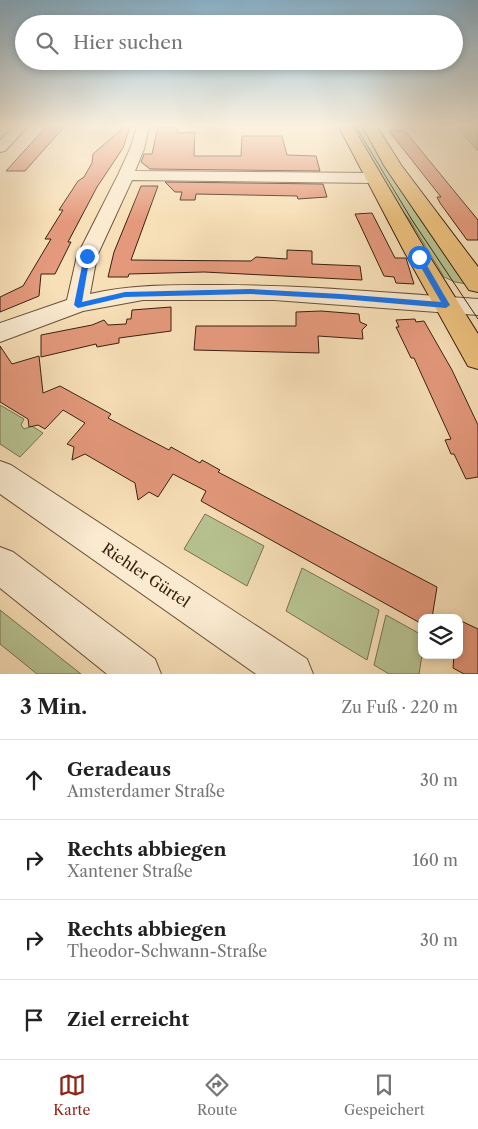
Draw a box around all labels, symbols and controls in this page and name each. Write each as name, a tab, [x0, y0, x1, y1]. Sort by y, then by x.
search box	[15, 15, 463, 70]
icon: search	[33, 29, 61, 57]
text: Hier suchen	[73, 31, 183, 54]
route end	[76, 245, 99, 268]
route start	[408, 246, 431, 269]
street label: Riehler Gürtel	[99, 539, 194, 612]
map controls	[418, 614, 463, 659]
button: layers	[418, 614, 463, 659]
text: 3 Min.	[20, 694, 87, 719]
text: Zu Fuß · 220 m	[341, 697, 458, 717]
text: Geradeaus	[67, 758, 171, 781]
icon: ahead	[20, 766, 48, 794]
text: 30 m	[420, 770, 458, 790]
text: Amsterdamer Straße	[67, 781, 225, 801]
text: Rechts abbiegen	[67, 838, 227, 861]
icon: right	[20, 846, 48, 874]
text: 160 m	[413, 850, 458, 870]
text: Xantener Straße	[67, 861, 193, 881]
text: Rechts abbiegen	[67, 918, 227, 941]
icon: right	[20, 926, 48, 954]
text: 30 m	[420, 930, 458, 950]
text: Theodor-Schwann-Straße	[67, 941, 267, 961]
icon: arrive	[20, 1006, 48, 1034]
text: Ziel erreicht	[67, 1008, 189, 1031]
tab: Karte	[53, 1071, 90, 1119]
tab: Route	[197, 1071, 237, 1119]
tab: Gespeichert	[344, 1071, 425, 1119]

